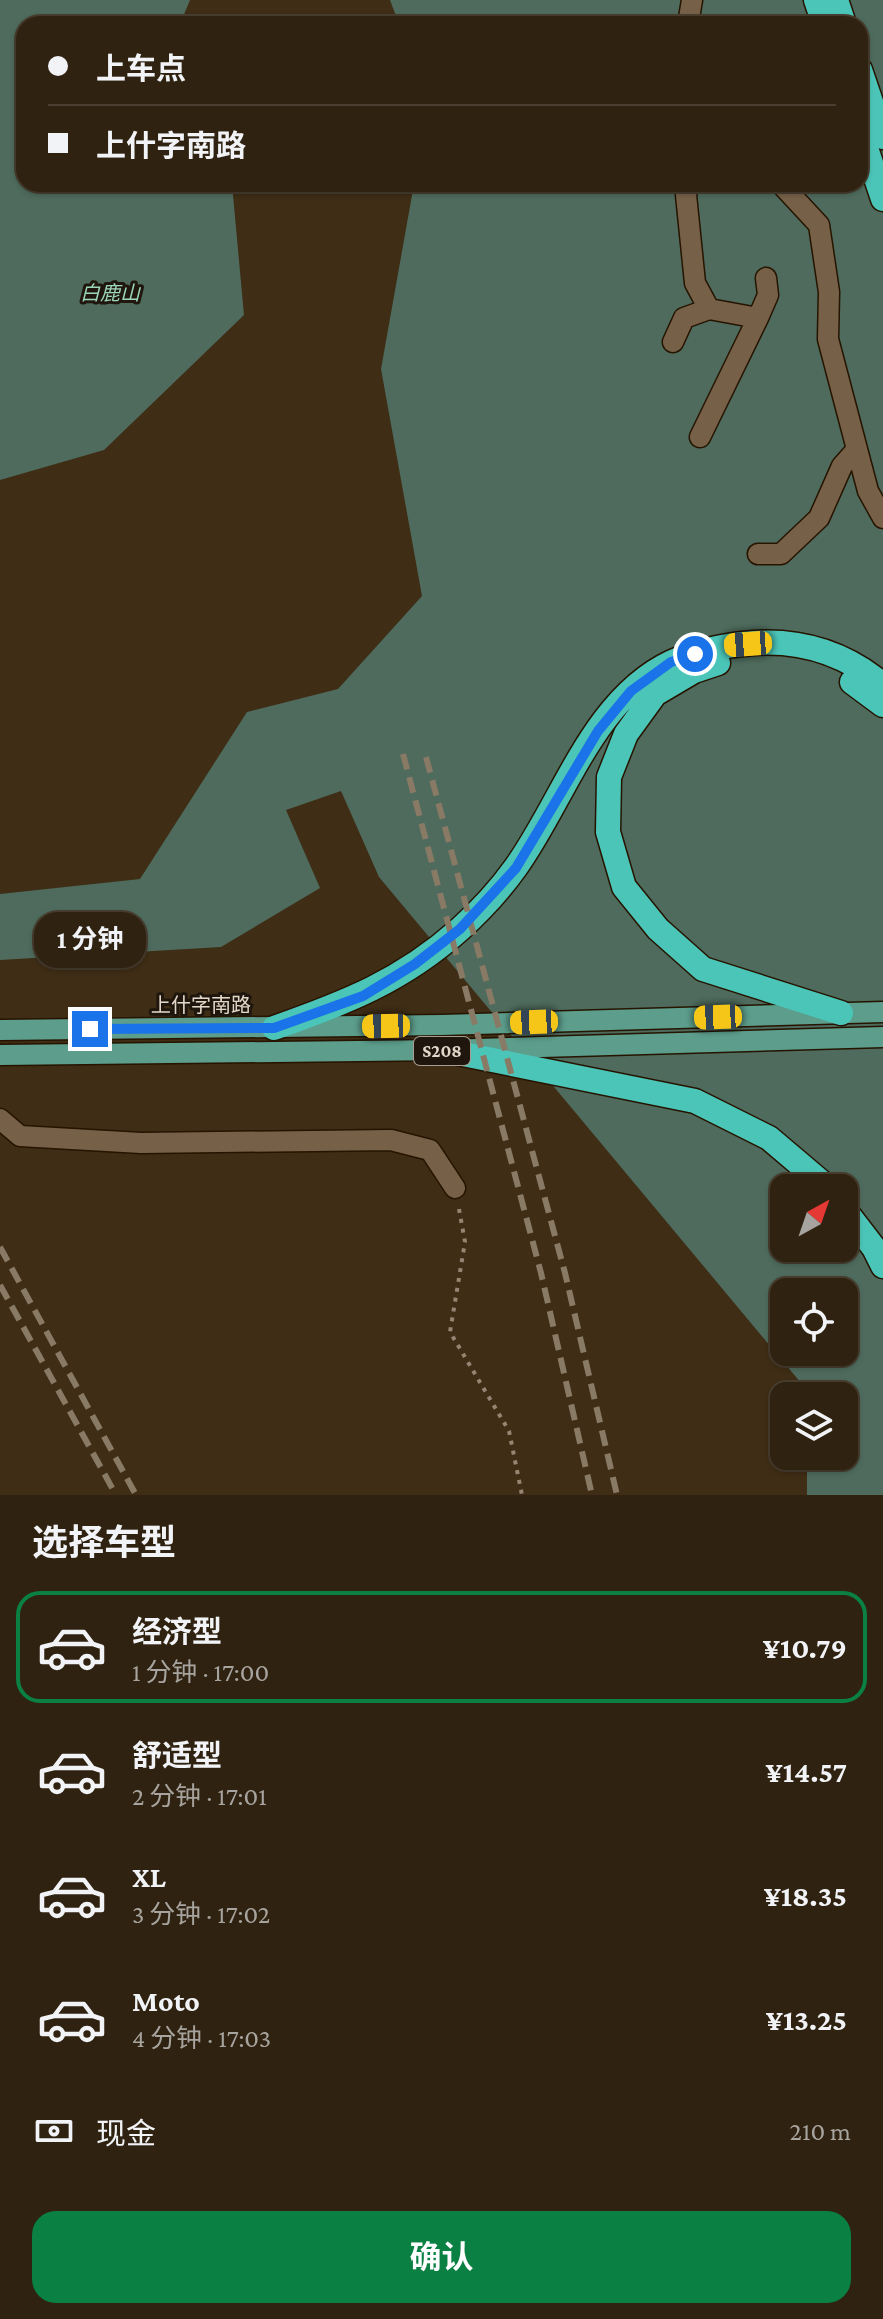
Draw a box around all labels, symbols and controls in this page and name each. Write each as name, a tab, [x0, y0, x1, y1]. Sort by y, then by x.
text: 上车点	[96, 52, 186, 85]
text: 上什字南路	[96, 129, 246, 162]
park label: 白鹿山	[80, 282, 142, 304]
car	[723, 630, 773, 658]
route start	[677, 636, 713, 672]
callout: 1 分钟	[34, 913, 146, 969]
text: 1 分钟	[57, 925, 123, 954]
street label: 上什字南路	[151, 994, 251, 1016]
car	[694, 1004, 742, 1030]
car	[510, 1009, 558, 1035]
route end	[72, 1011, 108, 1047]
car	[362, 1014, 410, 1038]
road number: S208	[414, 1037, 470, 1065]
north arrow	[770, 1174, 858, 1262]
map controls	[770, 1174, 858, 1470]
button: locate	[770, 1278, 858, 1366]
button: layers	[770, 1382, 858, 1470]
text: 选择车型	[32, 1523, 176, 1563]
icon: car	[36, 1611, 108, 1683]
text: 经济型	[132, 1615, 222, 1648]
text: ¥10.79	[763, 1631, 847, 1664]
text: 1 分钟 · 17:00	[132, 1658, 269, 1687]
icon: car	[36, 1735, 108, 1807]
text: 舒适型	[132, 1739, 222, 1772]
text: ¥14.57	[766, 1755, 847, 1788]
text: 2 分钟 · 17:01	[132, 1782, 267, 1811]
icon: car	[36, 1859, 108, 1931]
text: XL	[132, 1860, 166, 1893]
text: ¥18.35	[764, 1879, 847, 1912]
text: 3 分钟 · 17:02	[132, 1900, 270, 1929]
icon: car	[36, 1983, 108, 2055]
text: Moto	[132, 1984, 200, 2017]
text: ¥13.25	[766, 2003, 847, 2036]
text: 4 分钟 · 17:03	[132, 2024, 271, 2053]
icon: cash	[32, 2109, 76, 2153]
text: 现金	[96, 2117, 156, 2150]
text: 210 m	[790, 2117, 851, 2146]
button: 确认	[32, 2211, 851, 2303]

